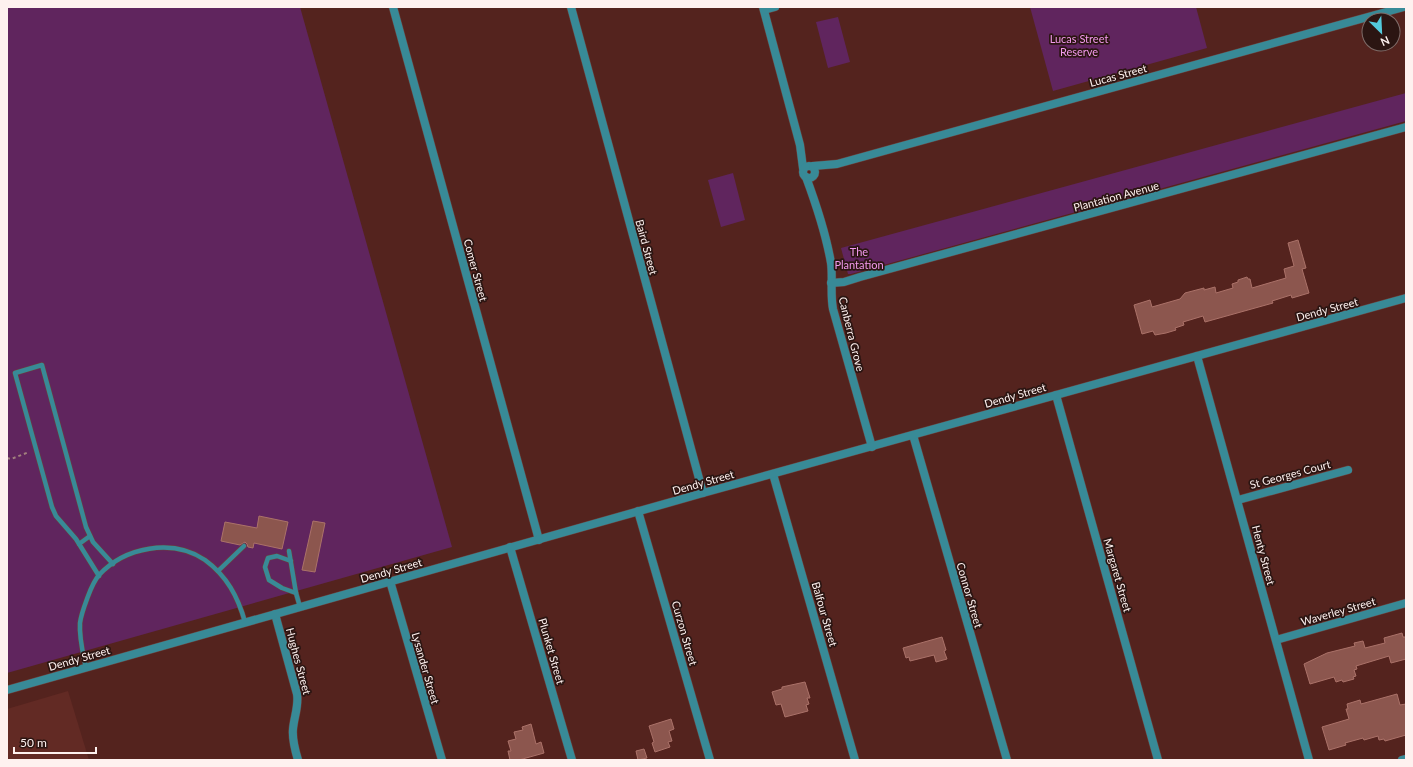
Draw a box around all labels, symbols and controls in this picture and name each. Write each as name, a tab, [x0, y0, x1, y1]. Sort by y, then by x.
north arrow	[1361, 12, 1401, 52]
park label: Lucas Street Reserve	[1050, 32, 1108, 58]
text: N	[1379, 34, 1392, 49]
street label: Lucas Street	[1088, 61, 1148, 89]
street label: Plantation Avenue	[1072, 178, 1160, 214]
street label: Baird Street	[633, 218, 661, 276]
street label: Comer Street	[461, 237, 491, 303]
park label: The Plantation	[834, 245, 884, 271]
street label: Dendy Street	[1295, 294, 1359, 324]
street label: Canberra Grove	[836, 295, 868, 373]
street label: Dendy Street	[983, 380, 1047, 410]
street label: St Georges Court	[1248, 457, 1332, 491]
street label: Dendy Street	[671, 467, 735, 497]
street label: Henty Street	[1250, 524, 1278, 586]
street label: Margaret Street	[1101, 537, 1135, 613]
street label: Dendy Street	[359, 555, 423, 585]
street label: Connor Street	[954, 561, 986, 629]
street label: Balfour Street	[810, 580, 840, 648]
street label: Waverley Street	[1299, 594, 1377, 628]
street label: Curzon Street	[670, 599, 700, 667]
street label: Plunket Street	[536, 616, 568, 686]
street label: Hughes Street	[284, 626, 314, 696]
street label: Lysander Street	[410, 631, 442, 705]
street label: Dendy Street	[47, 643, 111, 673]
scale bar	[14, 729, 96, 755]
text: 50 m	[20, 735, 47, 750]

